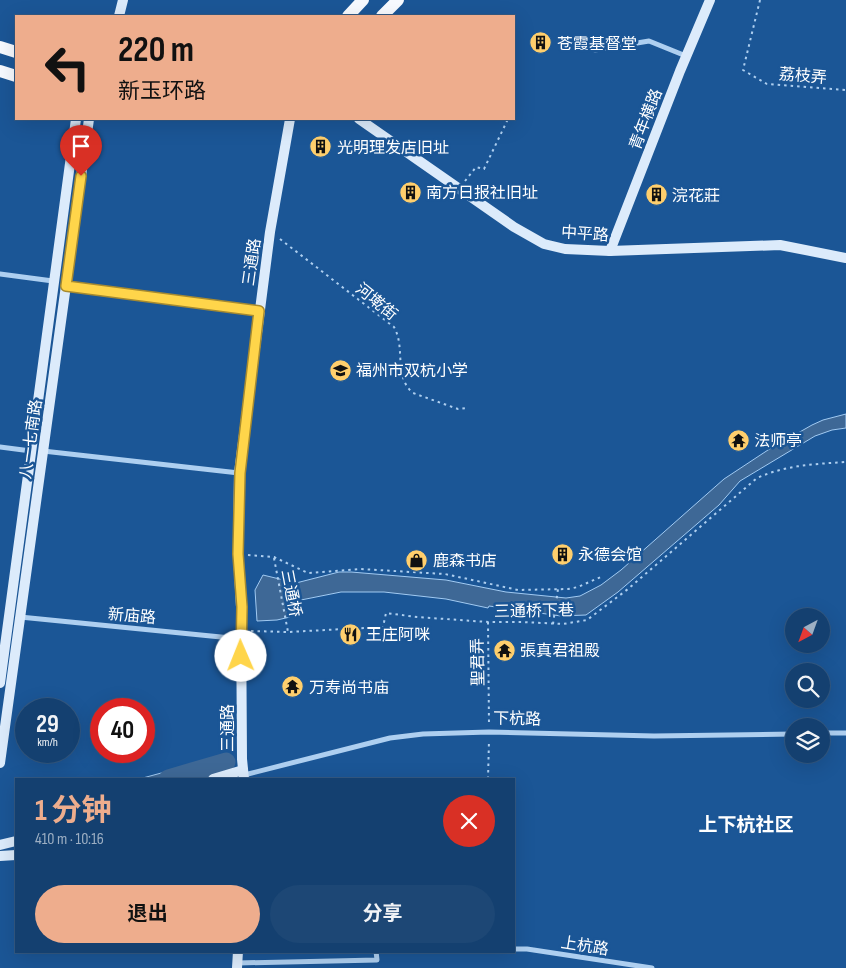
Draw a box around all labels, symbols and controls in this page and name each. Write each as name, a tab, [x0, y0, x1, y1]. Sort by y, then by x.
text: 220 m	[118, 29, 194, 72]
building icon: 苍霞基督堂	[529, 31, 553, 55]
icon: left	[35, 35, 100, 100]
place label: 苍霞基督堂	[557, 35, 637, 54]
street label: 荔枝弄	[778, 65, 828, 88]
text: 新玉环路	[118, 78, 206, 105]
street label: 青年横路	[626, 86, 667, 153]
pin	[60, 125, 102, 176]
icon: arrive	[67, 132, 95, 160]
building icon: 光明理发店旧址	[309, 135, 333, 159]
place label: 光明理发店旧址	[337, 139, 449, 158]
building icon: 南方日报社旧址	[398, 180, 422, 204]
building icon: 浣花莊	[644, 183, 668, 207]
place label: 南方日报社旧址	[426, 184, 538, 203]
place label: 浣花莊	[672, 187, 720, 206]
street label: 中平路	[560, 223, 610, 246]
street label: 三通路	[240, 237, 265, 287]
street label: 河墘街	[351, 280, 401, 325]
school or university icon: 福州市双杭小学	[328, 358, 352, 382]
place label: 福州市双杭小学	[356, 362, 468, 381]
street label: 八一七南路	[17, 398, 46, 480]
temple icon: 法师亭	[726, 428, 750, 452]
place label: 法师亭	[754, 432, 802, 451]
building icon: 永德会馆	[550, 542, 574, 566]
place label: 永德会馆	[578, 546, 642, 565]
shop icon: 鹿森书店	[405, 548, 429, 572]
place label: 鹿森书店	[433, 552, 497, 571]
street label: 三通桥	[277, 568, 304, 619]
street label: 三通桥下巷	[494, 601, 574, 622]
street label: 新庙路	[107, 605, 157, 628]
north arrow	[785, 608, 830, 652]
map controls	[785, 608, 830, 763]
restaurant icon: 王庄阿咪	[338, 622, 362, 646]
place label: 王庄阿咪	[366, 626, 430, 645]
position arrow	[214, 629, 266, 681]
street label: 聖君弄	[469, 638, 488, 686]
temple icon: 張真君祖殿	[492, 638, 516, 662]
place label: 張真君祖殿	[520, 642, 600, 661]
button: search	[785, 663, 830, 708]
temple icon: 万寿尚书庙	[281, 675, 305, 699]
place label: 万寿尚书庙	[309, 679, 389, 698]
speed limit sign: 40	[90, 698, 155, 763]
street label: 三通路	[219, 704, 238, 752]
text: 29	[36, 709, 59, 740]
street label: 下杭路	[493, 710, 541, 729]
button: layers	[785, 718, 830, 763]
text: km/h	[37, 735, 58, 750]
text: 1 分钟	[35, 793, 111, 829]
button: close	[443, 795, 495, 847]
district label: 上下杭社区	[698, 814, 794, 837]
text: 410 m · 10:16	[35, 830, 104, 849]
button: 退出	[35, 885, 260, 943]
button: 分享	[270, 885, 495, 943]
street label: 上杭路	[560, 933, 610, 960]

